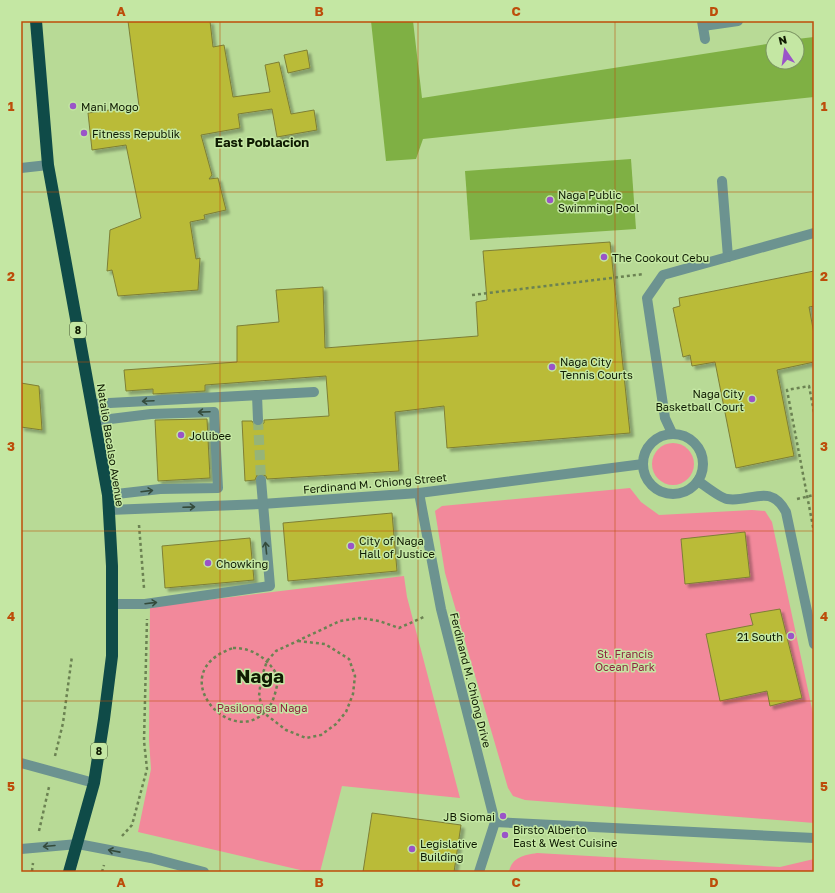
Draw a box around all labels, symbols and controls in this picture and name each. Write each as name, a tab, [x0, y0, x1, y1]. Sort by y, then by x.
text: A	[116, 3, 126, 19]
text: B	[314, 3, 324, 19]
text: C	[511, 3, 521, 19]
text: D	[709, 3, 719, 19]
north arrow	[765, 30, 805, 70]
text: N	[777, 32, 788, 47]
text: 1	[8, 98, 15, 114]
text: 1	[821, 98, 828, 114]
place label: Mani Mogo	[81, 100, 139, 113]
marker: Mani Mogo	[68, 101, 78, 111]
place label: Fitness Republik	[92, 127, 180, 140]
marker: Fitness Republik	[79, 128, 89, 138]
district label: East Poblacion	[215, 134, 309, 150]
place label: Naga Public Swimming Pool	[558, 188, 640, 214]
marker: Naga Public Swimming Pool	[545, 195, 555, 205]
place label: The Cookout Cebu	[612, 251, 709, 264]
marker: The Cookout Cebu	[599, 252, 609, 262]
text: 2	[7, 268, 15, 284]
text: 2	[820, 268, 828, 284]
road number: 8	[70, 322, 86, 338]
place label: Naga City Tennis Courts	[560, 355, 633, 381]
marker: Naga City Tennis Courts	[547, 362, 557, 372]
street label: Natalio Bacalso Avenue	[95, 383, 127, 507]
place label: Naga City Basketball Court	[655, 387, 744, 413]
marker: Naga City Basketball Court	[747, 394, 757, 404]
one-way arrow	[142, 398, 155, 405]
one-way arrow	[198, 409, 211, 416]
place label: Jollibee	[189, 429, 231, 442]
marker: Jollibee	[176, 430, 186, 440]
text: 3	[7, 438, 15, 454]
text: 3	[820, 438, 828, 454]
street label: Ferdinand M. Chiong Street	[303, 470, 447, 496]
one-way arrow	[140, 487, 153, 495]
one-way arrow	[182, 503, 195, 511]
place label: City of Naga Hall of Justice	[359, 534, 435, 560]
marker: City of Naga Hall of Justice	[346, 541, 356, 551]
one-way arrow	[263, 542, 270, 555]
place label: Chowking	[216, 557, 268, 570]
marker: Chowking	[203, 558, 213, 568]
one-way arrow	[144, 599, 157, 607]
text: 4	[7, 608, 15, 624]
text: 4	[820, 608, 828, 624]
street label: Ferdinand M. Chiong Drive	[448, 611, 494, 749]
place label: 21 South	[737, 630, 783, 643]
marker: 21 South	[786, 631, 796, 641]
park label: St. Francis Ocean Park	[595, 647, 655, 673]
district label: Naga	[236, 664, 284, 687]
park label: Pasilong sa Naga	[217, 701, 307, 714]
road number: 8	[91, 743, 107, 759]
text: 5	[7, 778, 15, 794]
text: 5	[820, 778, 828, 794]
place label: JB Siomai	[443, 810, 495, 823]
marker: JB Siomai	[498, 811, 508, 821]
place label: Birsto Alberto East & West Cuisine	[513, 823, 617, 849]
marker: Birsto Alberto East & West Cuisine	[500, 830, 510, 840]
place label: Legislative Building	[420, 837, 477, 863]
one-way arrow	[43, 843, 56, 850]
marker: Legislative Building	[407, 844, 417, 854]
one-way arrow	[108, 847, 121, 855]
text: A	[116, 874, 126, 890]
text: B	[314, 874, 324, 890]
text: C	[511, 874, 521, 890]
text: D	[709, 874, 719, 890]

